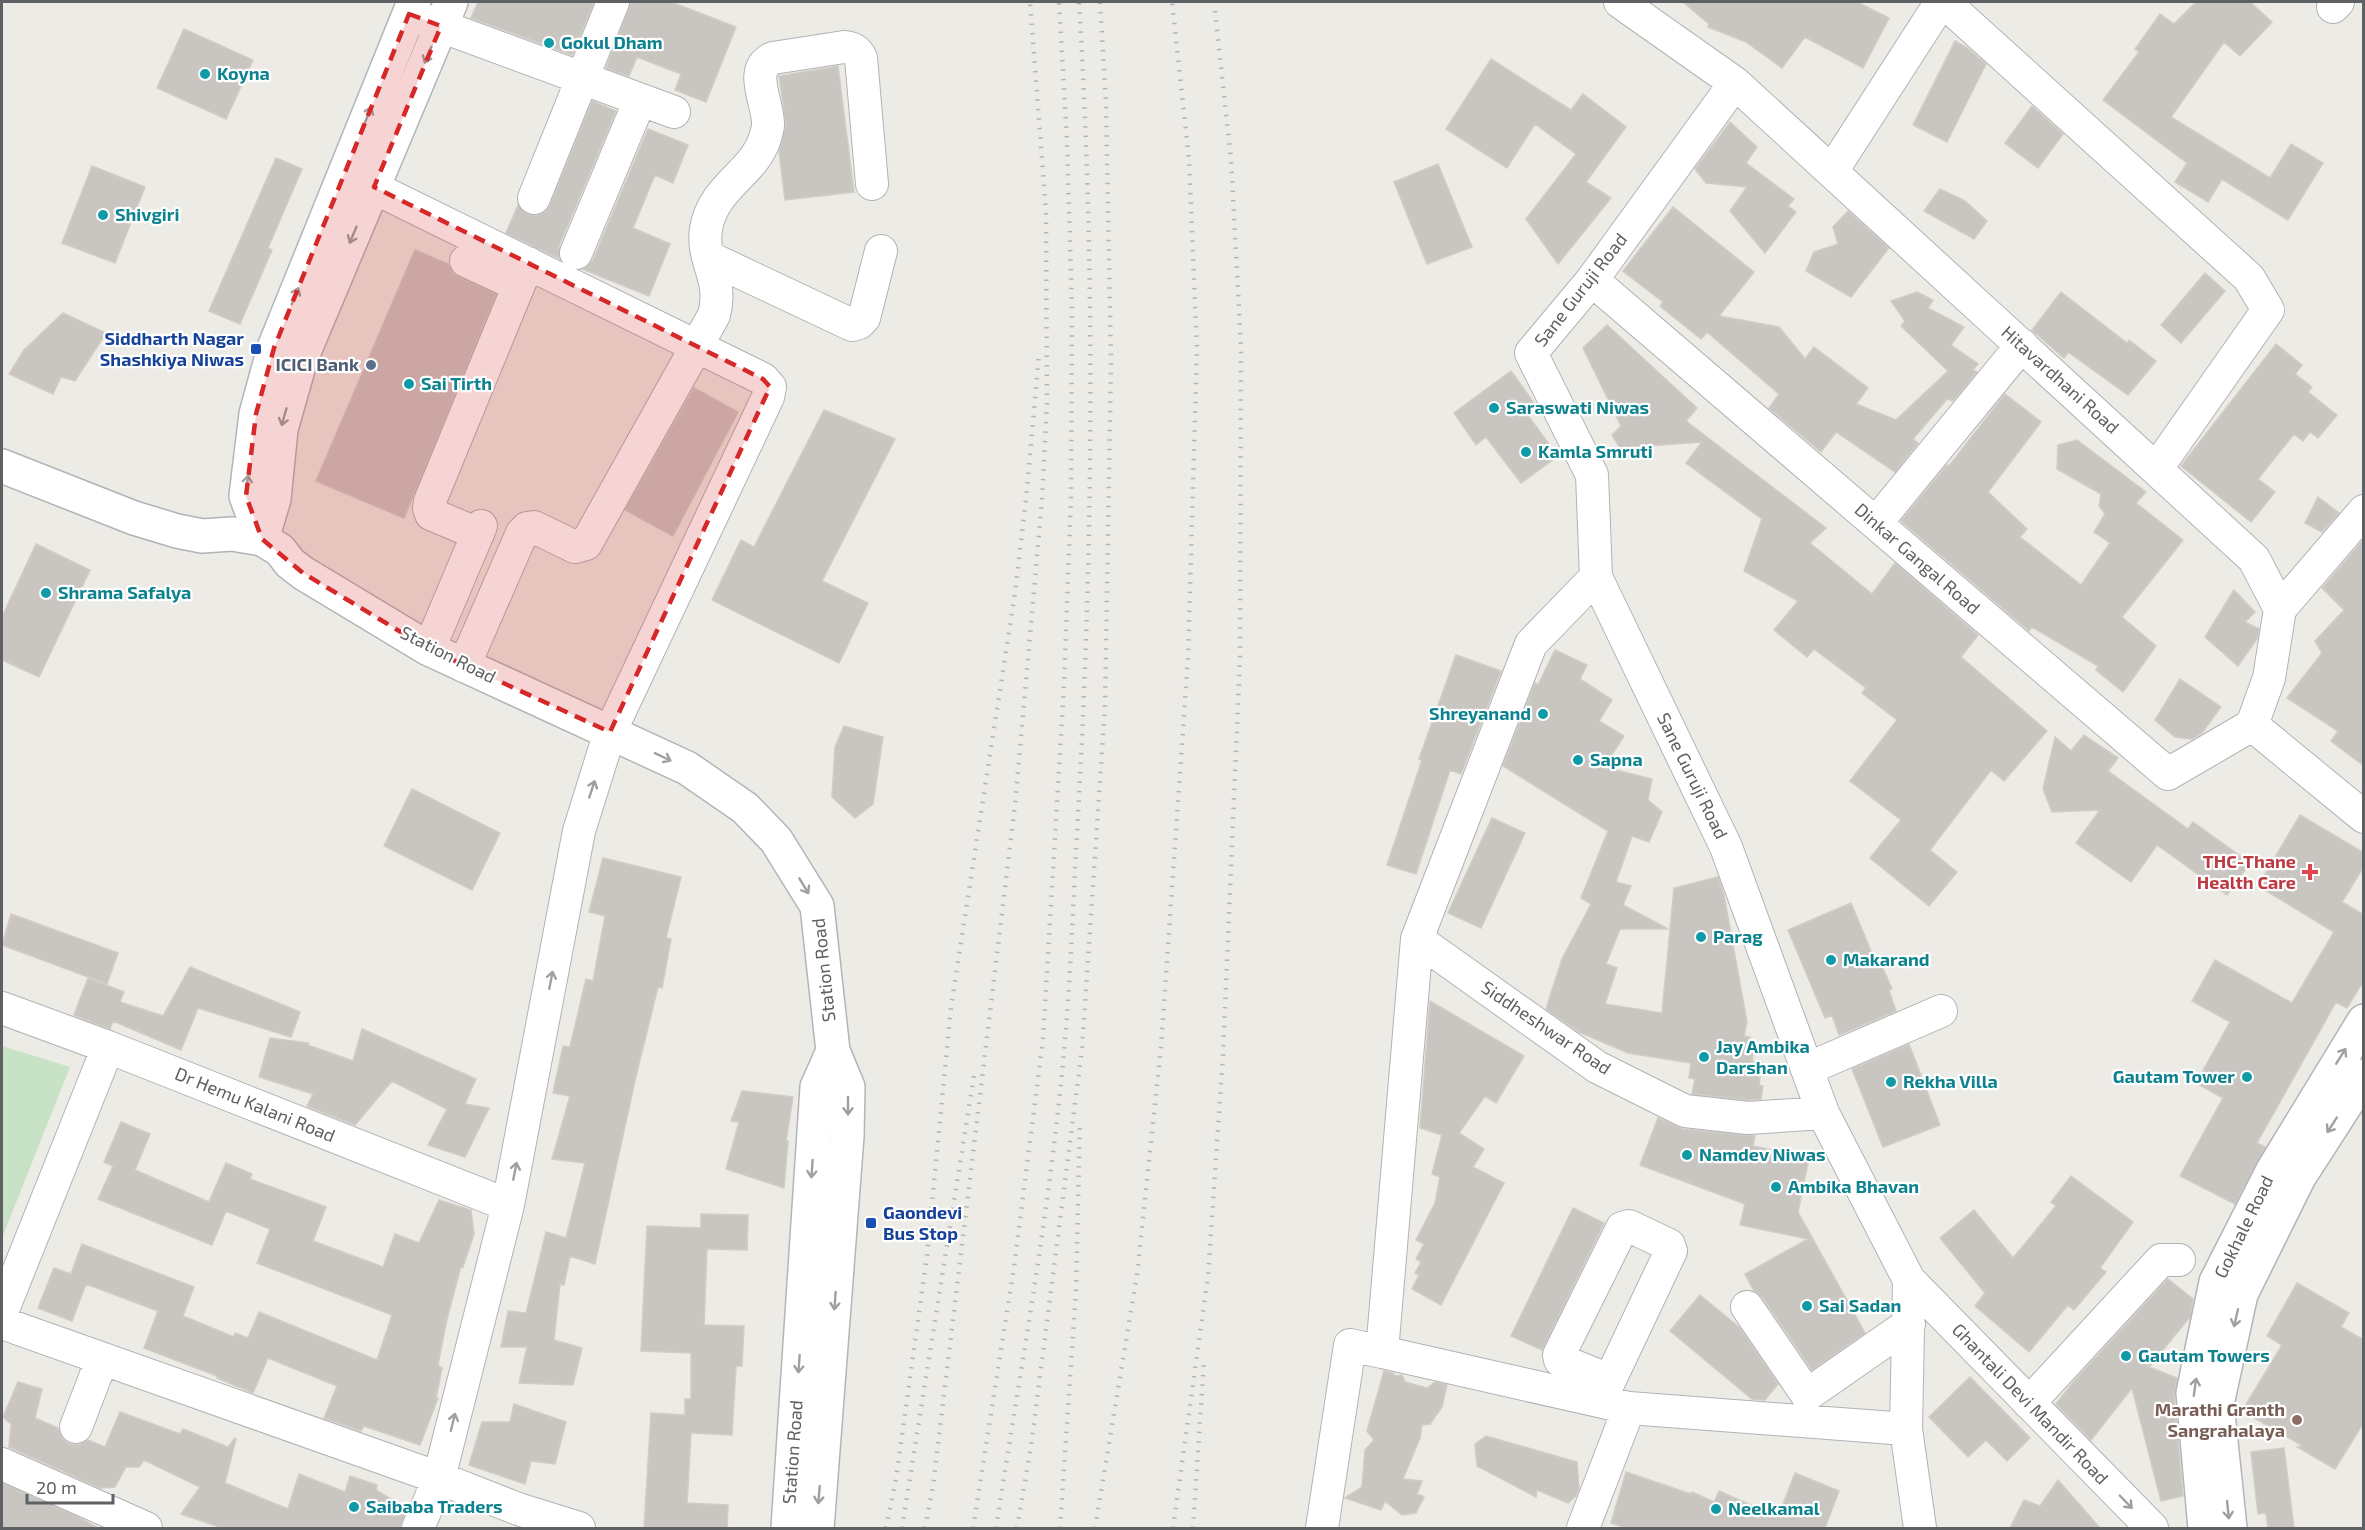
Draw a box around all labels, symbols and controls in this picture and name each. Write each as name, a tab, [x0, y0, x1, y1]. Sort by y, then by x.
place label: Gokul Dham	[561, 31, 663, 53]
marker: Gokul Dham	[542, 36, 556, 50]
one-way arrow	[422, 46, 433, 64]
place label: Koyna	[217, 62, 270, 84]
marker: Koyna	[198, 67, 212, 81]
one-way arrow	[363, 106, 374, 124]
place label: Shivgiri	[115, 203, 180, 225]
marker: Shivgiri	[96, 208, 110, 222]
one-way arrow	[347, 226, 358, 244]
street label: Sane Guruji Road	[1529, 228, 1631, 350]
one-way arrow	[290, 287, 301, 305]
street label: Hitavardhani Road	[1997, 321, 2124, 438]
place label: Siddharth Nagar Shashkiya Niwas	[100, 327, 244, 370]
marker: Siddharth Nagar Shashkiya Niwas	[249, 342, 263, 356]
place label: ICICI Bank	[276, 353, 359, 375]
marker: ICICI Bank	[364, 358, 378, 372]
place label: Sai Tirth	[421, 372, 492, 394]
marker: Sai Tirth	[402, 377, 416, 391]
place label: Saraswati Niwas	[1506, 396, 1649, 418]
marker: Saraswati Niwas	[1487, 401, 1501, 415]
one-way arrow	[278, 407, 289, 426]
place label: Kamla Smruti	[1538, 440, 1653, 462]
marker: Kamla Smruti	[1519, 445, 1533, 459]
one-way arrow	[242, 474, 253, 494]
street label: Dinkar Gangal Road	[1851, 498, 1985, 619]
place label: Shrama Safalya	[58, 581, 191, 603]
marker: Shrama Safalya	[39, 586, 53, 600]
street label: Station Road	[397, 621, 500, 688]
place label: Shreyanand	[1429, 702, 1531, 724]
marker: Shreyanand	[1536, 707, 1550, 721]
street label: Sane Guruji Road	[1653, 709, 1733, 842]
place label: Sapna	[1590, 748, 1643, 770]
one-way arrow	[654, 752, 672, 763]
marker: Sapna	[1571, 753, 1585, 767]
one-way arrow	[587, 780, 598, 799]
place label: THC-Thane Health Care	[2197, 850, 2296, 893]
marker: THC-Thane Health Care	[2301, 863, 2319, 881]
one-way arrow	[799, 877, 811, 894]
street label: Station Road	[807, 917, 839, 1023]
place label: Parag	[1713, 925, 1763, 947]
marker: Parag	[1694, 930, 1708, 944]
place label: Makarand	[1843, 948, 1930, 970]
marker: Makarand	[1824, 953, 1838, 967]
one-way arrow	[546, 970, 557, 990]
street label: Siddheshwar Road	[1477, 976, 1616, 1079]
place label: Jay Ambika Darshan	[1716, 1035, 1810, 1078]
one-way arrow	[2335, 1048, 2347, 1065]
marker: Jay Ambika Darshan	[1697, 1050, 1711, 1064]
street label: Dr Hemu Kalani Road	[172, 1062, 339, 1146]
place label: Gautam Tower	[2113, 1065, 2235, 1087]
place label: Rekha Villa	[1903, 1070, 1998, 1092]
marker: Gautam Tower	[2240, 1070, 2254, 1084]
marker: Rekha Villa	[1884, 1075, 1898, 1089]
one-way arrow	[842, 1096, 854, 1116]
one-way arrow	[2325, 1117, 2338, 1134]
place label: Namdev Niwas	[1699, 1143, 1826, 1165]
marker: Namdev Niwas	[1680, 1148, 1694, 1162]
one-way arrow	[806, 1159, 817, 1179]
one-way arrow	[510, 1162, 521, 1181]
street label: Gokhale Road	[2209, 1172, 2277, 1281]
place label: Ambika Bhavan	[1788, 1175, 1919, 1197]
marker: Ambika Bhavan	[1769, 1180, 1783, 1194]
place label: Gaondevi Bus Stop	[883, 1201, 962, 1244]
marker: Gaondevi Bus Stop	[864, 1216, 878, 1230]
one-way arrow	[829, 1291, 840, 1310]
place label: Sai Sadan	[1819, 1294, 1901, 1316]
marker: Sai Sadan	[1800, 1299, 1814, 1313]
one-way arrow	[2230, 1308, 2241, 1327]
street label: Ghantali Devi Mandir Road	[1948, 1318, 2113, 1488]
place label: Gautam Towers	[2138, 1344, 2270, 1366]
marker: Gautam Towers	[2119, 1349, 2133, 1363]
one-way arrow	[793, 1353, 804, 1373]
one-way arrow	[2190, 1377, 2201, 1397]
place label: Marathi Granth Sangrahalaya	[2155, 1398, 2285, 1441]
street label: Station Road	[777, 1399, 807, 1505]
one-way arrow	[448, 1412, 459, 1431]
marker: Marathi Granth Sangrahalaya	[2290, 1413, 2304, 1427]
scale bar	[27, 1467, 112, 1505]
text: 20 m	[36, 1476, 77, 1498]
one-way arrow	[814, 1485, 825, 1505]
one-way arrow	[2118, 1494, 2133, 1509]
place label: Saibaba Traders	[366, 1495, 503, 1517]
place label: Neelkamal	[1728, 1497, 1820, 1519]
marker: Saibaba Traders	[347, 1500, 361, 1514]
one-way arrow	[2223, 1500, 2234, 1519]
marker: Neelkamal	[1709, 1502, 1723, 1516]

